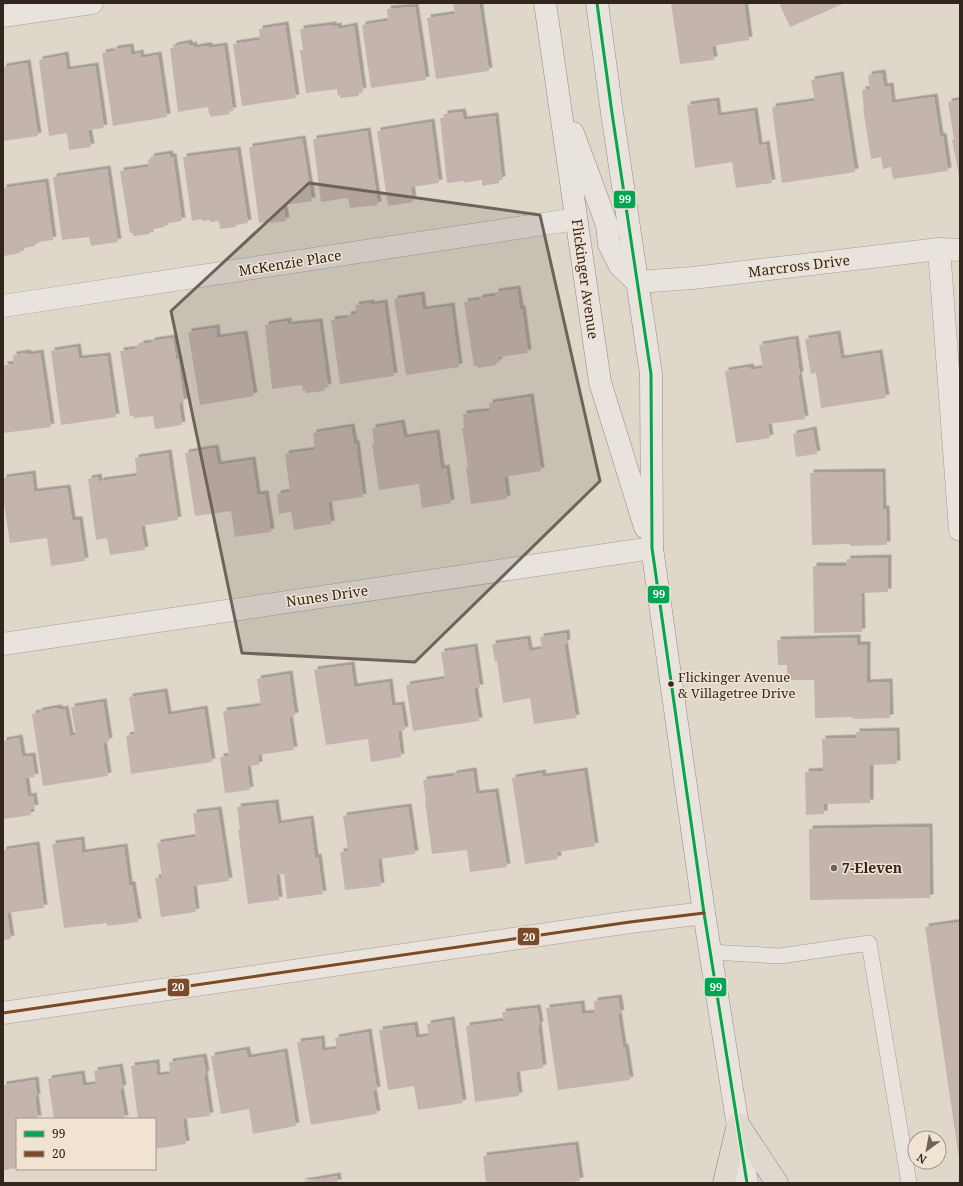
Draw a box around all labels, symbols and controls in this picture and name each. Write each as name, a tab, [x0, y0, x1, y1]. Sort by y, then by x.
line badge: 99	[613, 190, 636, 209]
text: 99	[619, 191, 631, 206]
street label: Flickinger Avenue	[568, 218, 603, 340]
street label: McKenzie Place	[237, 245, 343, 280]
street label: Marcross Drive	[747, 250, 851, 281]
street label: Nunes Drive	[285, 580, 369, 611]
line badge: 99	[647, 585, 670, 604]
text: 99	[653, 586, 665, 601]
place label: Flickinger Avenue & Villagetree Drive	[678, 668, 796, 702]
marker: Flickinger Avenue & Villagetree Drive	[666, 679, 676, 689]
place label: 7-Eleven	[842, 858, 902, 877]
marker: 7-Eleven	[829, 863, 839, 873]
line badge: 20	[517, 927, 540, 946]
text: 20	[523, 929, 535, 944]
line badge: 99	[704, 977, 727, 997]
line badge: 20	[167, 978, 190, 997]
text: 20	[172, 979, 184, 994]
text: 99	[710, 979, 722, 994]
legend	[16, 1118, 156, 1170]
text: 99	[52, 1125, 65, 1142]
north arrow	[907, 1130, 947, 1170]
text: 20	[52, 1145, 66, 1162]
text: N	[914, 1150, 929, 1168]

